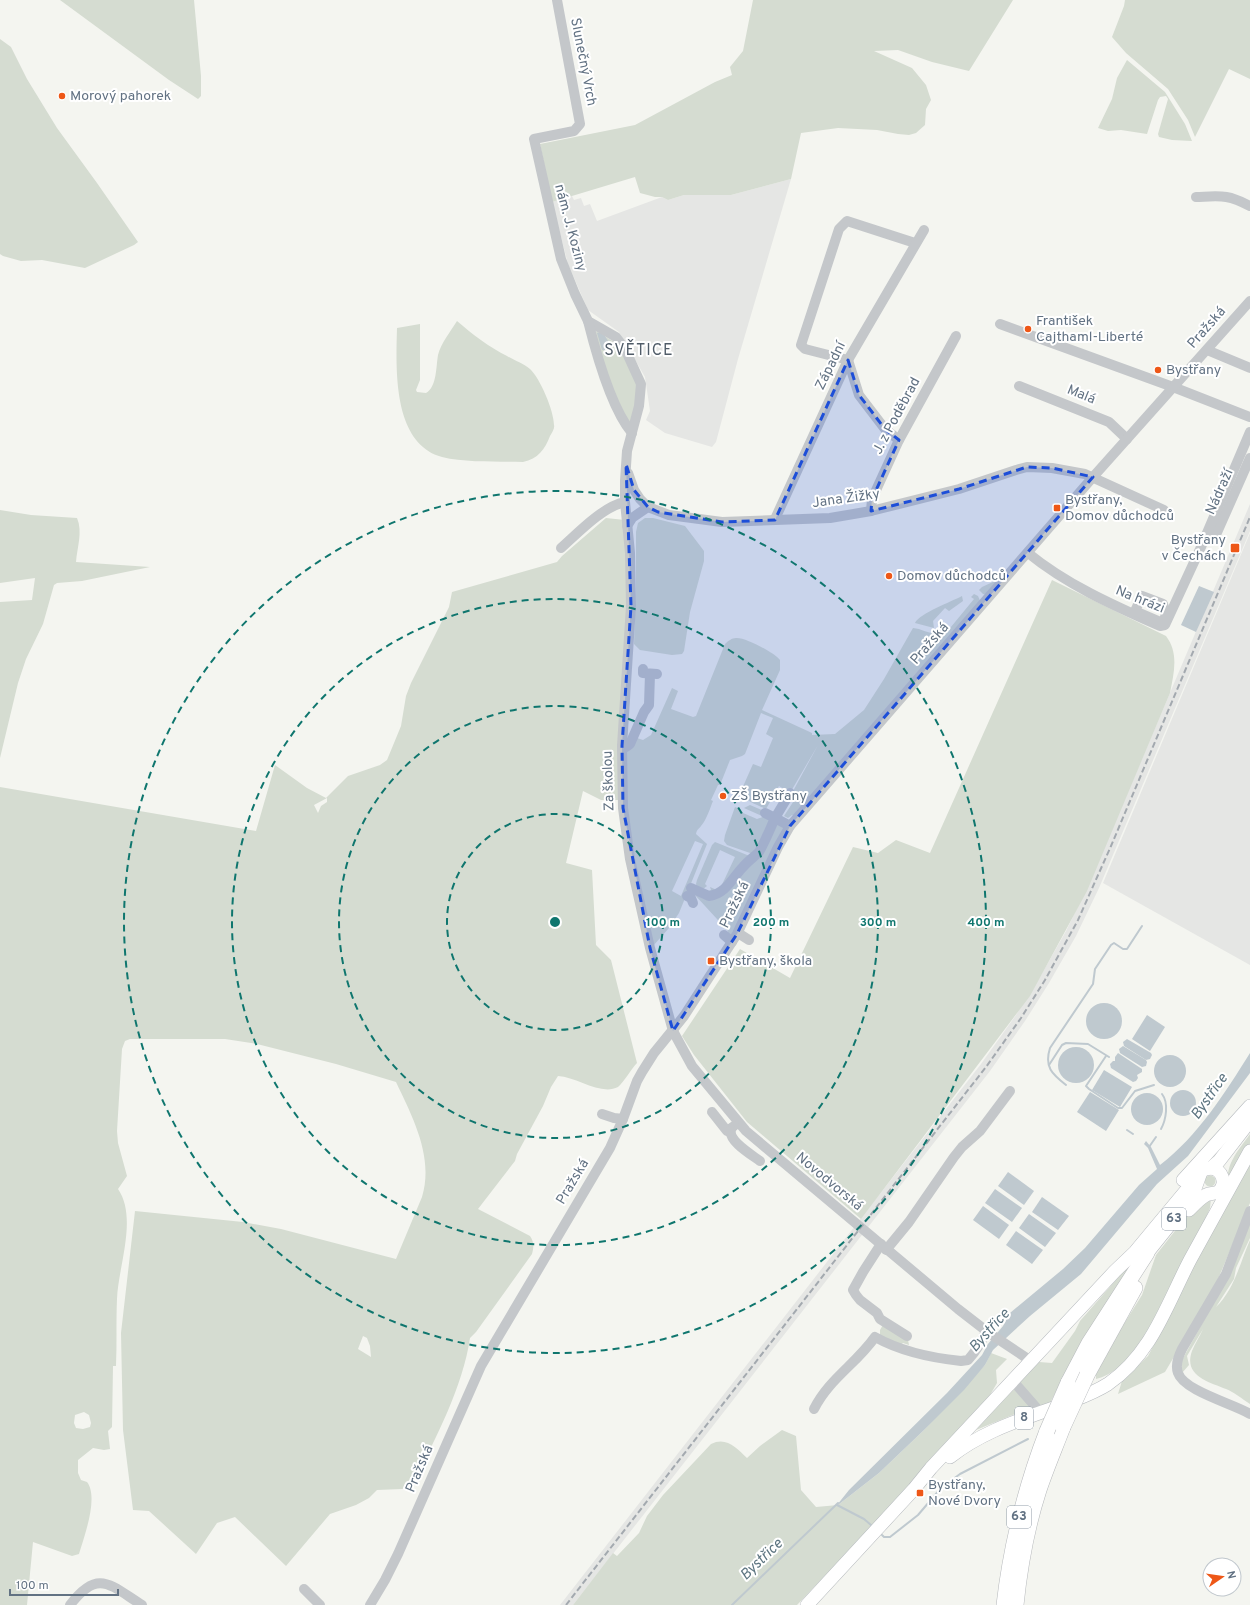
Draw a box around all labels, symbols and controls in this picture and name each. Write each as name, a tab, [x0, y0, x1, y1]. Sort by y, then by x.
street label: Slunečný Vrch	[566, 17, 600, 107]
place label: Morový pahorek	[70, 88, 171, 105]
marker: Morový pahorek	[57, 91, 67, 101]
street label: nám. J. Koziny	[550, 182, 590, 274]
street label: Pražská	[1184, 304, 1230, 352]
place label: František Cajthaml-Liberté	[1036, 313, 1143, 346]
marker: František Cajthaml-Liberté	[1023, 324, 1033, 334]
street label: Západní	[812, 338, 851, 393]
district label: SVĚTICE	[604, 339, 674, 361]
place label: Bystřany	[1166, 362, 1221, 379]
marker: Bystřany	[1153, 365, 1163, 375]
street label: J. z Poděbrad	[870, 375, 924, 457]
street label: Malá	[1064, 382, 1098, 408]
street label: Nádraží	[1202, 465, 1238, 518]
street label: Jana Žižky	[811, 485, 881, 512]
place label: Bystřany, Domov důchodců	[1065, 492, 1174, 525]
marker: Bystřany, Domov důchodců	[1052, 503, 1062, 513]
place label: Bystřany v Čechách	[1162, 532, 1226, 565]
marker: Bystřany v Čechách	[1229, 542, 1241, 554]
place label: Domov důchodců	[897, 568, 1006, 585]
marker: Domov důchodců	[884, 571, 894, 581]
street label: Na hrázi	[1113, 582, 1167, 618]
street label: Pražská	[907, 620, 953, 668]
street label: Za školou	[599, 750, 619, 812]
place label: ZŠ Bystřany	[731, 787, 807, 805]
marker: ZŠ Bystřany	[718, 791, 728, 801]
street label: Pražská	[716, 879, 754, 931]
centre of rings	[548, 915, 562, 929]
text: 100 m	[646, 915, 680, 931]
text: 200 m	[753, 915, 789, 931]
text: 300 m	[860, 915, 896, 931]
text: 400 m	[967, 915, 1005, 931]
place label: Bystřany, škola	[719, 953, 812, 970]
marker: Bystřany, škola	[706, 956, 716, 966]
water label: Bystřice	[1187, 1070, 1233, 1124]
street label: Novodvorská	[792, 1149, 866, 1215]
street label: Pražská	[553, 1156, 593, 1208]
road number: 63	[1162, 1208, 1186, 1230]
water label: Bystřice	[965, 1305, 1015, 1357]
road number: 8	[1015, 1407, 1033, 1429]
street label: Pražská	[402, 1443, 438, 1495]
place label: Bystřany, Nové Dvory	[928, 1477, 1001, 1510]
marker: Bystřany, Nové Dvory	[915, 1488, 925, 1498]
road number: 63	[1007, 1506, 1031, 1528]
water label: Bystřice	[737, 1535, 788, 1585]
north arrow	[1202, 1557, 1242, 1597]
text: N	[1223, 1570, 1238, 1580]
scale bar	[10, 1571, 118, 1597]
text: 100 m	[16, 1578, 49, 1594]

